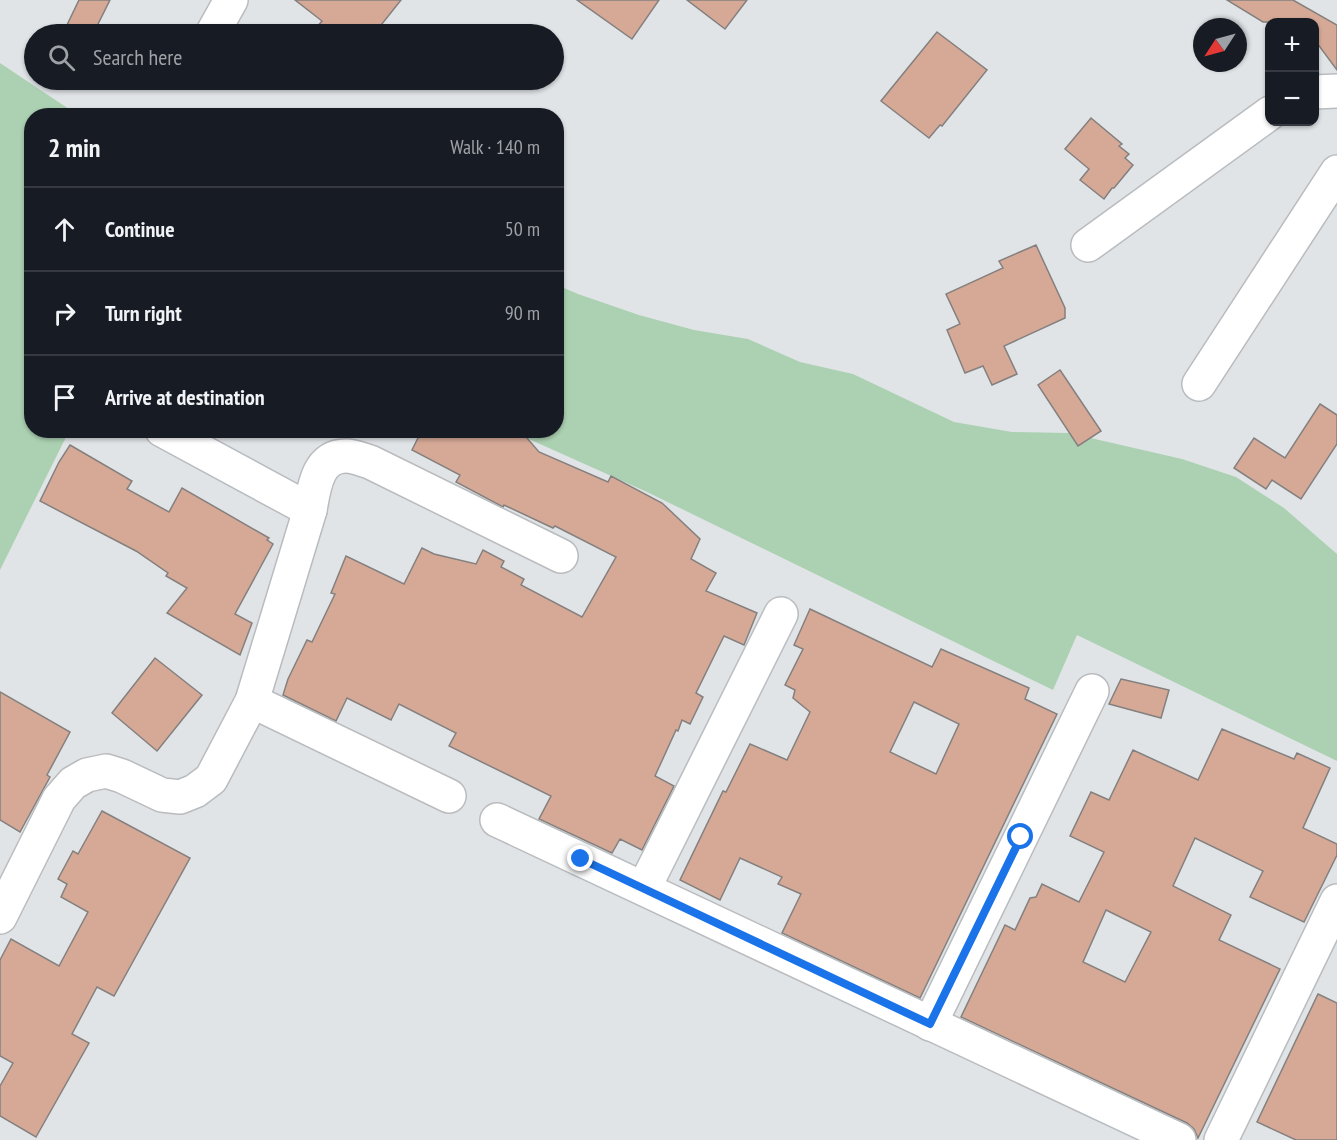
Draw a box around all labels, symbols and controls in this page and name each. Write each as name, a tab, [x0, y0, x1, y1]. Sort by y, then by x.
north arrow	[1193, 18, 1247, 72]
map controls	[1265, 18, 1319, 126]
button: +	[1265, 18, 1319, 72]
search box	[24, 24, 564, 90]
icon: search	[45, 41, 78, 74]
text: Search here	[93, 43, 182, 71]
button: −	[1265, 72, 1319, 126]
text: 2 min	[48, 131, 101, 164]
text: Walk · 140 m	[450, 134, 540, 160]
icon: ahead	[48, 213, 81, 246]
text: Continue	[105, 215, 175, 243]
text: 50 m	[505, 216, 540, 242]
icon: right	[48, 297, 81, 330]
text: Turn right	[105, 299, 182, 327]
text: 90 m	[505, 300, 540, 326]
icon: arrive	[48, 381, 81, 414]
text: Arrive at destination	[105, 383, 265, 411]
route start	[1007, 823, 1033, 849]
route end	[567, 845, 593, 871]

